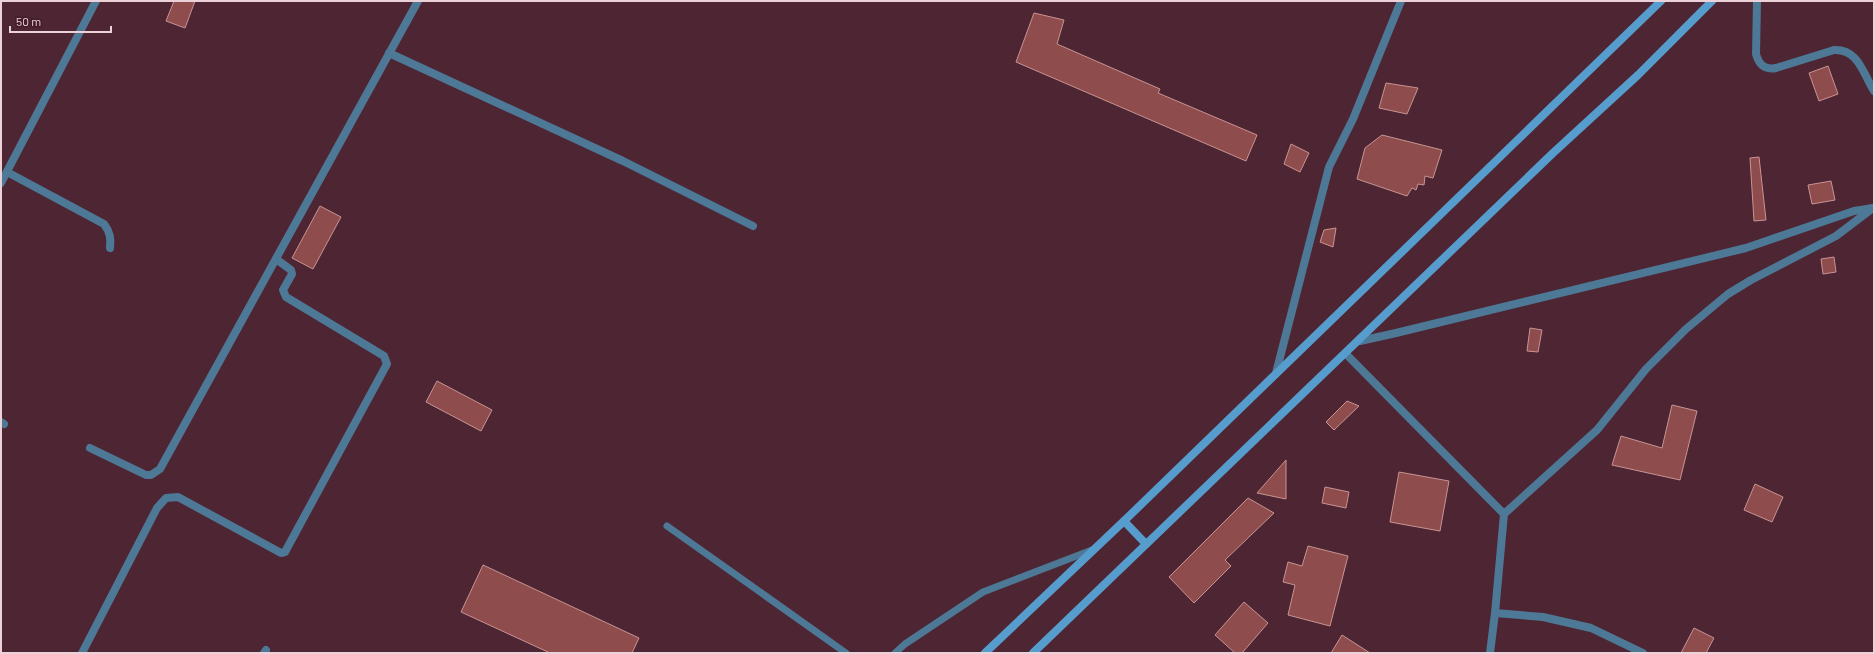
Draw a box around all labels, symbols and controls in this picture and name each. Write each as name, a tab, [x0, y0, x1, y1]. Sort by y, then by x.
scale bar	[10, 8, 111, 34]
text: 50 m	[16, 14, 41, 28]

